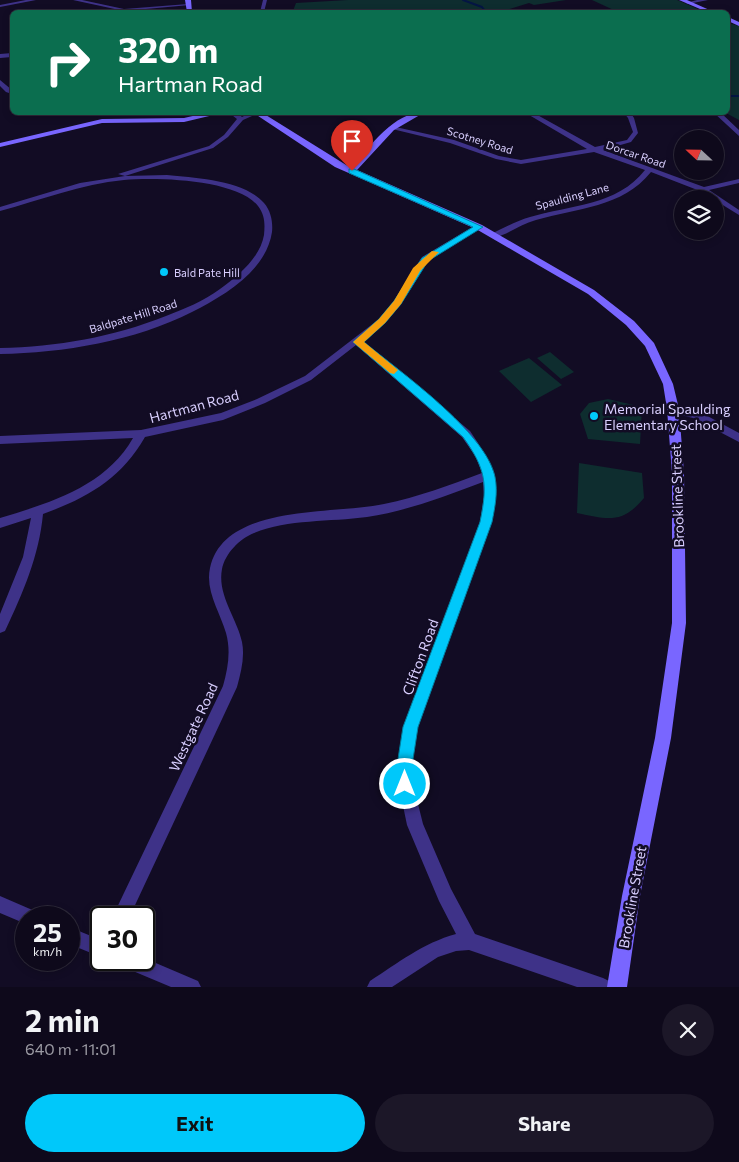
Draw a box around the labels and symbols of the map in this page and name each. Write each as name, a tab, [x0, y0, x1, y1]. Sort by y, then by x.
pin	[331, 120, 373, 171]
street label: Scotney Road	[445, 124, 515, 156]
north arrow	[674, 130, 724, 180]
street label: Dorcar Road	[604, 138, 668, 170]
street label: Spaulding Lane	[534, 180, 610, 212]
marker: Bald Pate Hill	[158, 266, 170, 278]
place label: Bald Pate Hill	[174, 266, 240, 279]
street label: Baldpate Hill Road	[88, 296, 178, 336]
street label: Hartman Road	[147, 386, 241, 426]
place label: Memorial Spaulding Elementary School	[604, 400, 731, 433]
marker: Memorial Spaulding Elementary School	[588, 410, 600, 422]
street label: Brookline Street	[667, 444, 687, 548]
street label: Clifton Road	[398, 617, 442, 697]
street label: Westgate Road	[165, 680, 221, 774]
position arrow	[378, 757, 430, 809]
street label: Brookline Street	[615, 844, 649, 949]
speed limit sign: 30	[90, 906, 155, 971]

